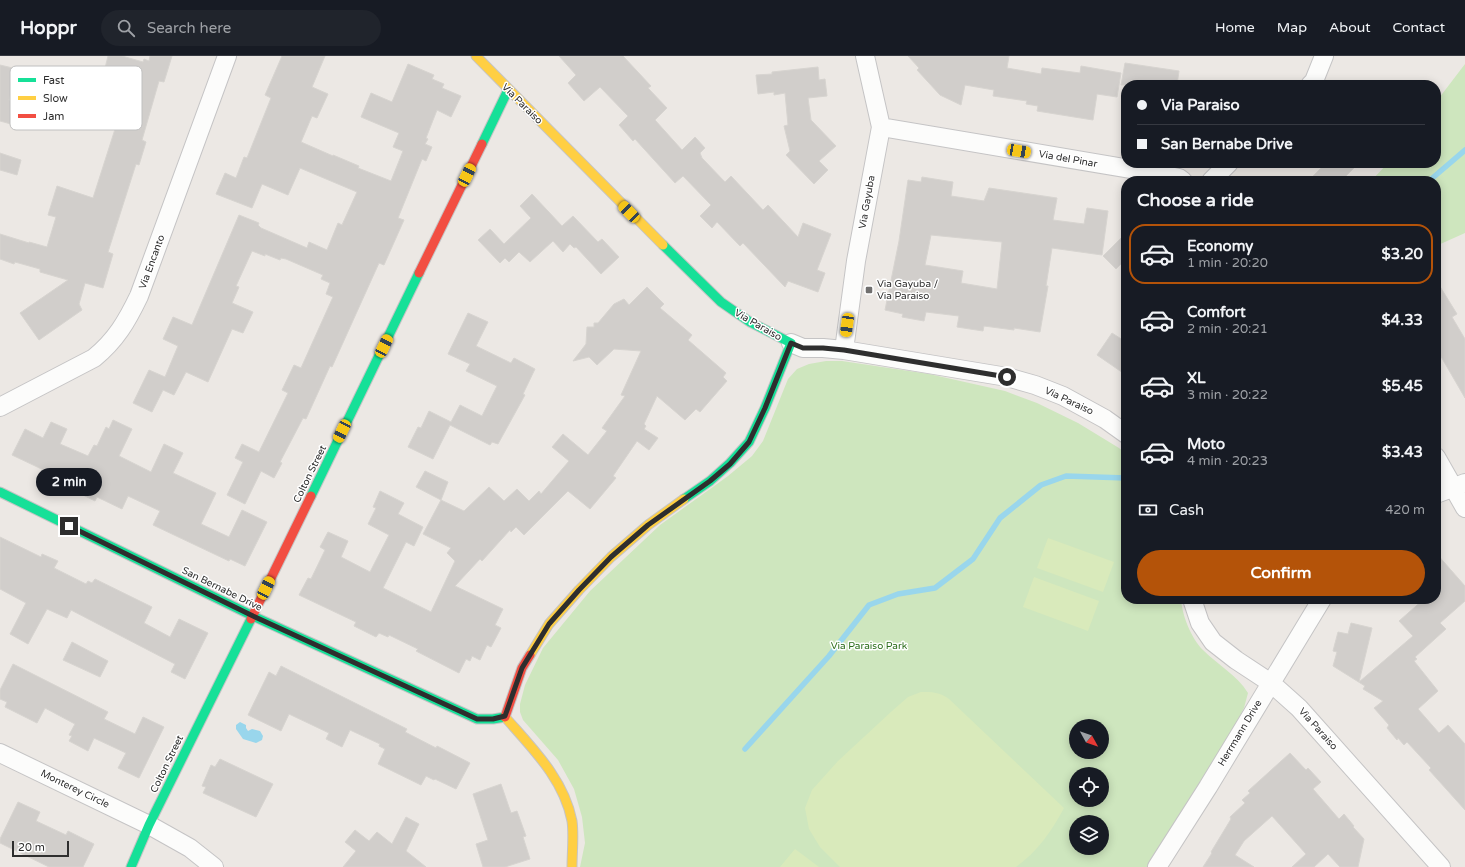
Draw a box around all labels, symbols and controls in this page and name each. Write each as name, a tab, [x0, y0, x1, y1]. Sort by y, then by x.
search box	[101, 10, 381, 46]
text: Hoppr	[20, 17, 77, 39]
icon: search	[115, 17, 137, 39]
text: Search here	[147, 19, 231, 37]
text: Home	[1215, 19, 1255, 36]
text: Map	[1277, 19, 1307, 36]
text: About	[1329, 19, 1371, 36]
text: Contact	[1393, 19, 1445, 36]
legend	[10, 66, 142, 130]
text: Fast	[43, 74, 64, 87]
street label: Via Paraiso	[499, 81, 545, 127]
text: Slow	[43, 92, 68, 105]
text: Via Paraiso	[1161, 96, 1240, 114]
text: Jam	[43, 110, 64, 123]
text: San Bernabe Drive	[1161, 135, 1293, 153]
car	[1006, 143, 1032, 159]
street label: Via del Pinar	[1038, 148, 1098, 170]
car	[456, 162, 478, 188]
street label: Via Gayuba	[856, 174, 878, 230]
text: Choose a ride	[1137, 189, 1254, 211]
car	[616, 199, 642, 225]
street label: Via Encanto	[137, 233, 167, 291]
icon: car	[1139, 236, 1175, 272]
text: Economy	[1187, 237, 1253, 255]
text: $3.20	[1382, 245, 1423, 263]
text: 1 min · 20:20	[1187, 255, 1268, 271]
place label: Via Gayuba / Via Paraiso	[877, 278, 938, 302]
marker: Via Gayuba / Via Paraiso	[864, 285, 874, 295]
icon: car	[1139, 302, 1175, 338]
text: Comfort	[1187, 303, 1246, 321]
street label: Via Paraiso	[732, 307, 784, 343]
text: $4.33	[1382, 311, 1423, 329]
car	[839, 312, 855, 338]
text: 2 min · 20:21	[1187, 321, 1268, 337]
car	[373, 333, 395, 359]
route start	[998, 368, 1016, 386]
icon: car	[1139, 368, 1175, 404]
text: XL	[1187, 369, 1206, 387]
text: $5.45	[1382, 377, 1423, 395]
street label: Via Paraiso	[1043, 384, 1095, 418]
text: 3 min · 20:22	[1187, 387, 1268, 403]
car	[331, 418, 353, 444]
icon: car	[1139, 434, 1175, 470]
text: Moto	[1187, 435, 1225, 453]
street label: Colton Street	[291, 443, 329, 505]
text: $3.43	[1382, 443, 1423, 461]
text: 4 min · 20:23	[1187, 453, 1268, 469]
callout: 2 min	[36, 468, 102, 496]
text: 2 min	[52, 474, 86, 490]
icon: cash	[1137, 499, 1159, 521]
text: Cash	[1169, 501, 1204, 519]
text: 420 m	[1385, 502, 1425, 518]
route end	[60, 517, 78, 535]
button: Confirm	[1137, 550, 1425, 596]
street label: San Bernabe Drive	[180, 564, 264, 614]
car	[255, 575, 277, 601]
park label: Via Paraiso Park	[831, 640, 908, 652]
street label: Herrmann Drive	[1216, 698, 1265, 768]
street label: Via Paraiso	[1296, 705, 1340, 753]
north arrow	[1069, 719, 1109, 759]
map controls	[1069, 719, 1109, 855]
street label: Colton Street	[148, 733, 186, 795]
street label: Monterey Circle	[39, 767, 112, 811]
button: locate	[1069, 767, 1109, 807]
button: layers	[1069, 815, 1109, 855]
scale bar	[12, 839, 69, 858]
text: 20 m	[18, 841, 45, 854]

